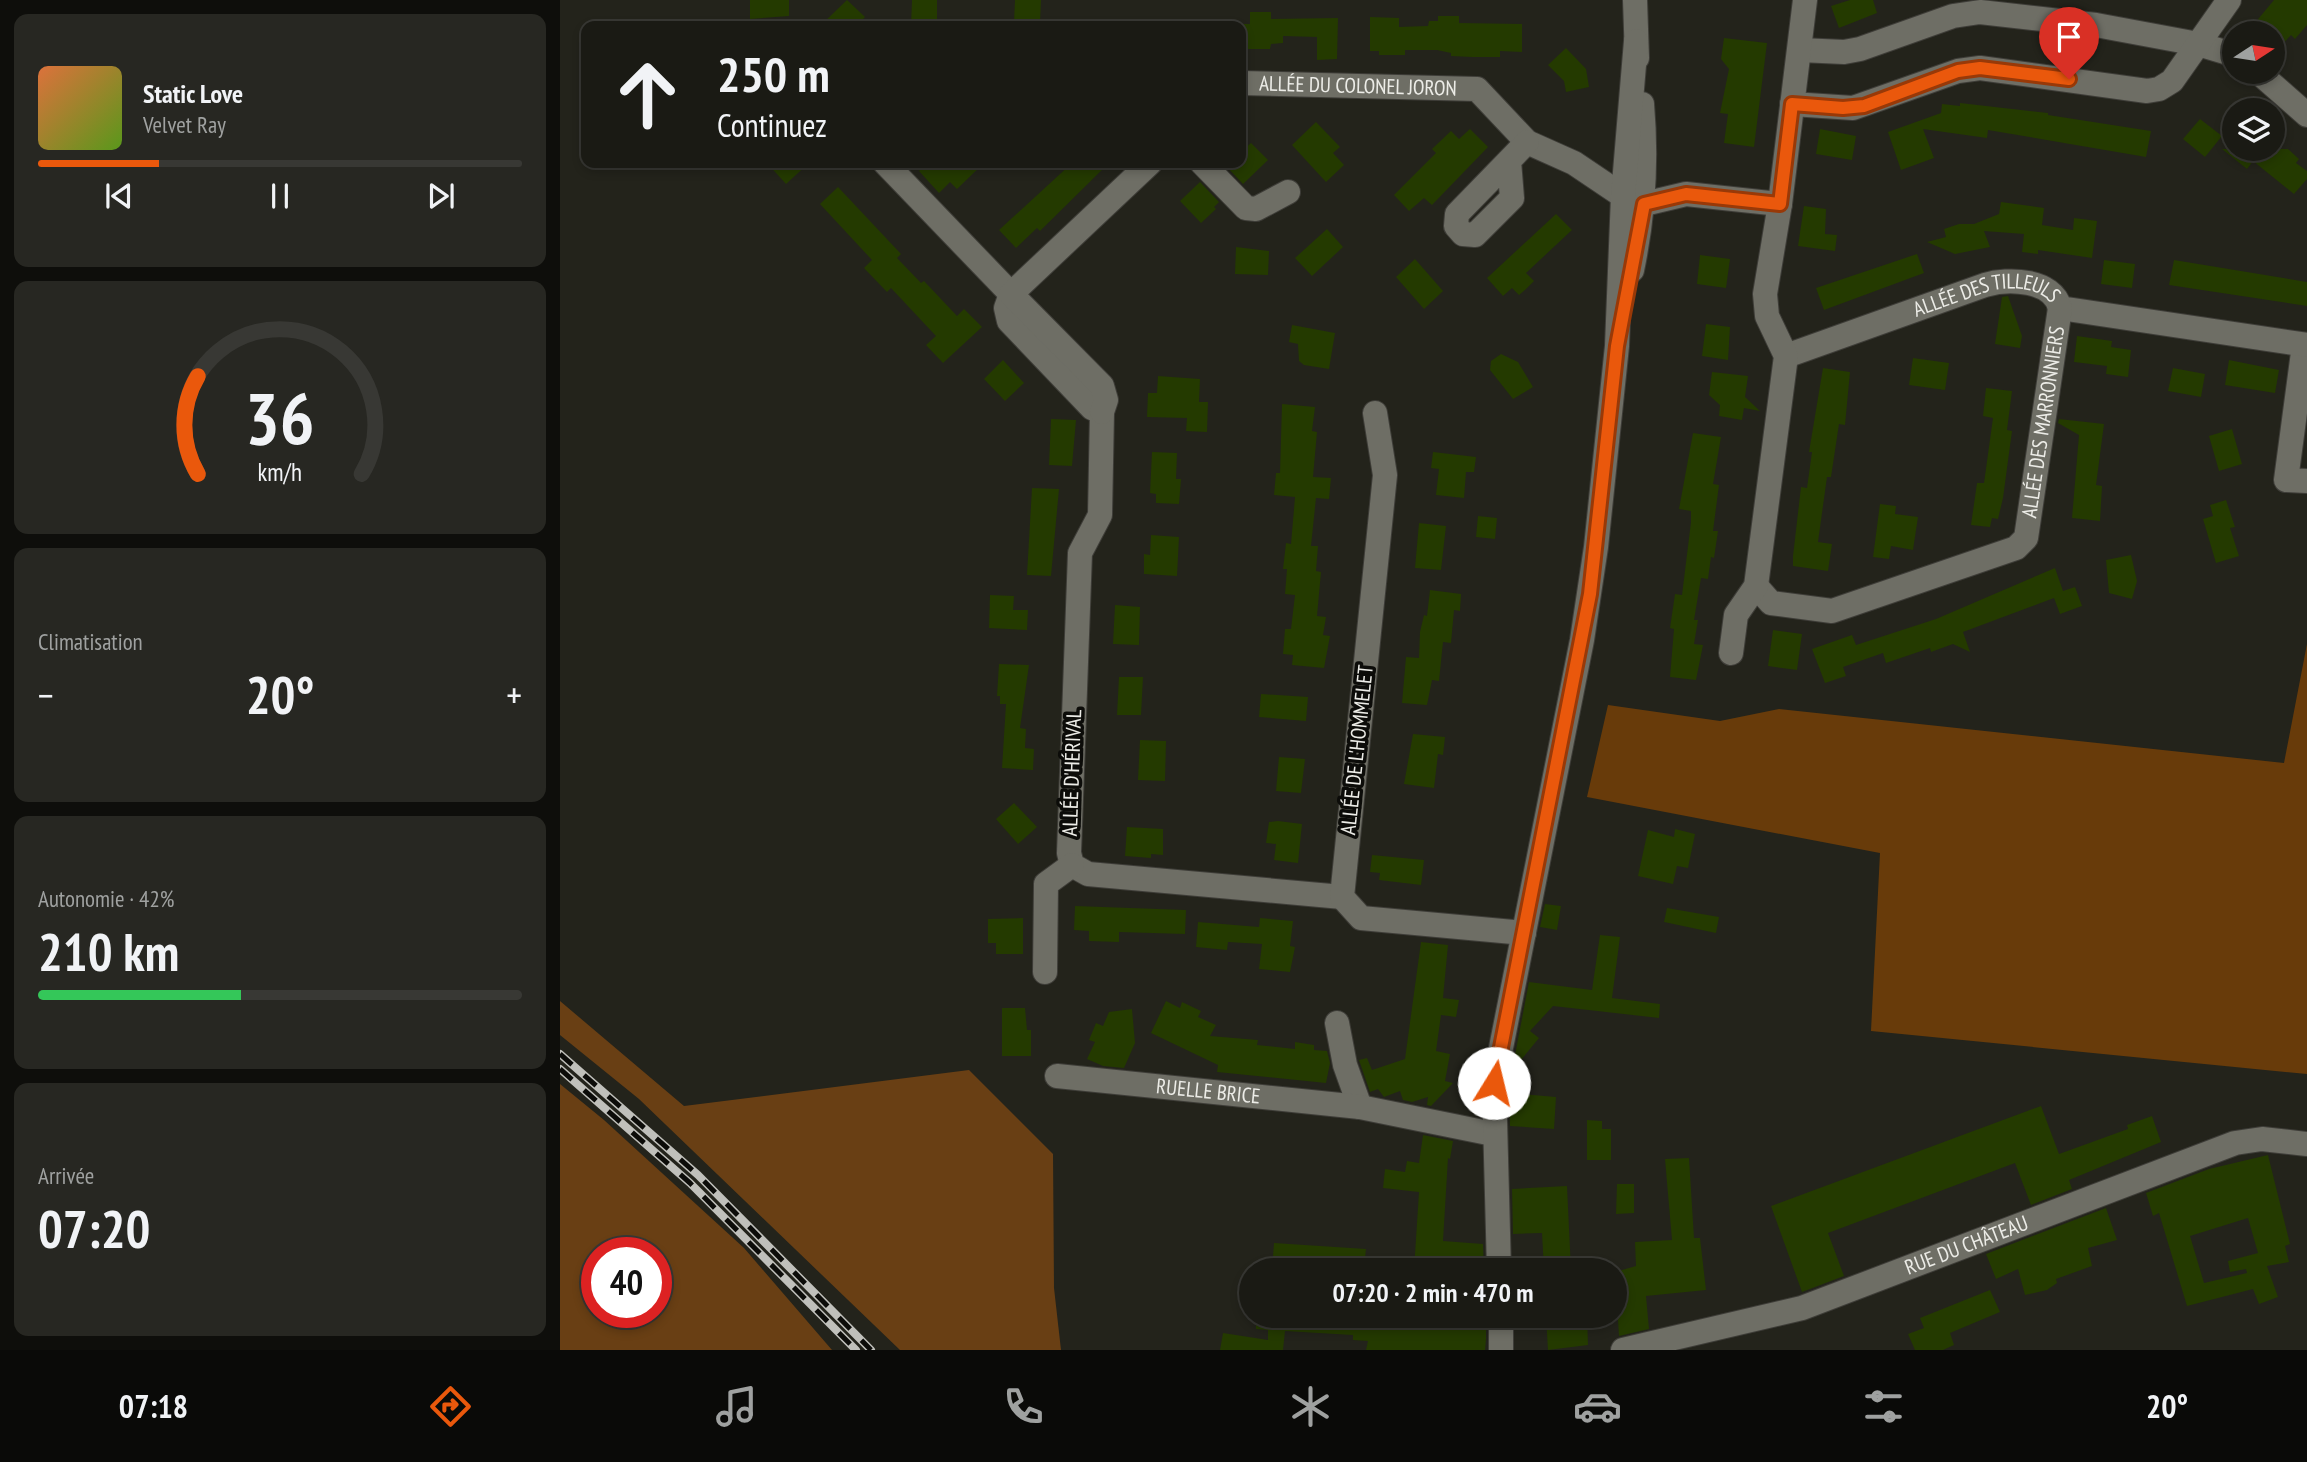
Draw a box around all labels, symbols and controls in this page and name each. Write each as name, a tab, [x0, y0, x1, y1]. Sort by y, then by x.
pin	[2039, 7, 2099, 79]
icon: arrive	[2050, 18, 2088, 56]
north arrow	[2222, 21, 2286, 84]
map controls	[2222, 21, 2285, 161]
text: 250 m	[717, 42, 830, 106]
icon: ahead	[602, 49, 693, 140]
street label: ALLÉE DU COLONEL JORON	[1259, 69, 1457, 101]
text: Static Love	[143, 77, 243, 110]
button: layers	[2222, 98, 2285, 161]
text: Continuez	[717, 104, 827, 146]
text: Velvet Ray	[143, 110, 226, 139]
icon: previous	[100, 177, 138, 215]
icon: pause	[261, 177, 299, 215]
icon: next	[422, 177, 460, 215]
street label: ALLÉE DES TILLEULS	[1909, 267, 2067, 323]
street label: ALLÉE DES MARRONNIERS	[2015, 324, 2070, 520]
text: 36	[245, 370, 315, 464]
text: km/h	[258, 456, 302, 488]
text: Climatisation	[38, 627, 143, 656]
text: 20°	[246, 661, 314, 728]
street label: ALLÉE DE L'HOMMELET	[1334, 663, 1379, 836]
text: −	[38, 670, 54, 719]
text: +	[506, 670, 522, 719]
street label: ALLÉE D'HÉRIVAL	[1056, 709, 1087, 837]
text: Autonomie · 42%	[38, 884, 174, 913]
text: 210 km	[38, 918, 179, 985]
position arrow	[1457, 1046, 1531, 1120]
street label: RUELLE BRICE	[1155, 1072, 1262, 1110]
text: Arrivée	[38, 1161, 94, 1190]
text: 07:20	[38, 1195, 150, 1262]
street label: RUE DU CHÂTEAU	[1901, 1209, 2032, 1281]
speed limit sign: 40	[581, 1237, 672, 1328]
text: 07:20 · 2 min · 470 m	[1333, 1276, 1533, 1309]
icon: directions	[426, 1382, 475, 1431]
icon: music	[712, 1382, 761, 1431]
icon: phone	[999, 1382, 1048, 1431]
icon: climate	[1286, 1382, 1335, 1431]
icon: car	[1573, 1382, 1622, 1431]
icon: filters	[1859, 1382, 1908, 1431]
text: 07:18	[119, 1385, 188, 1427]
text: 20°	[2146, 1385, 2188, 1427]

